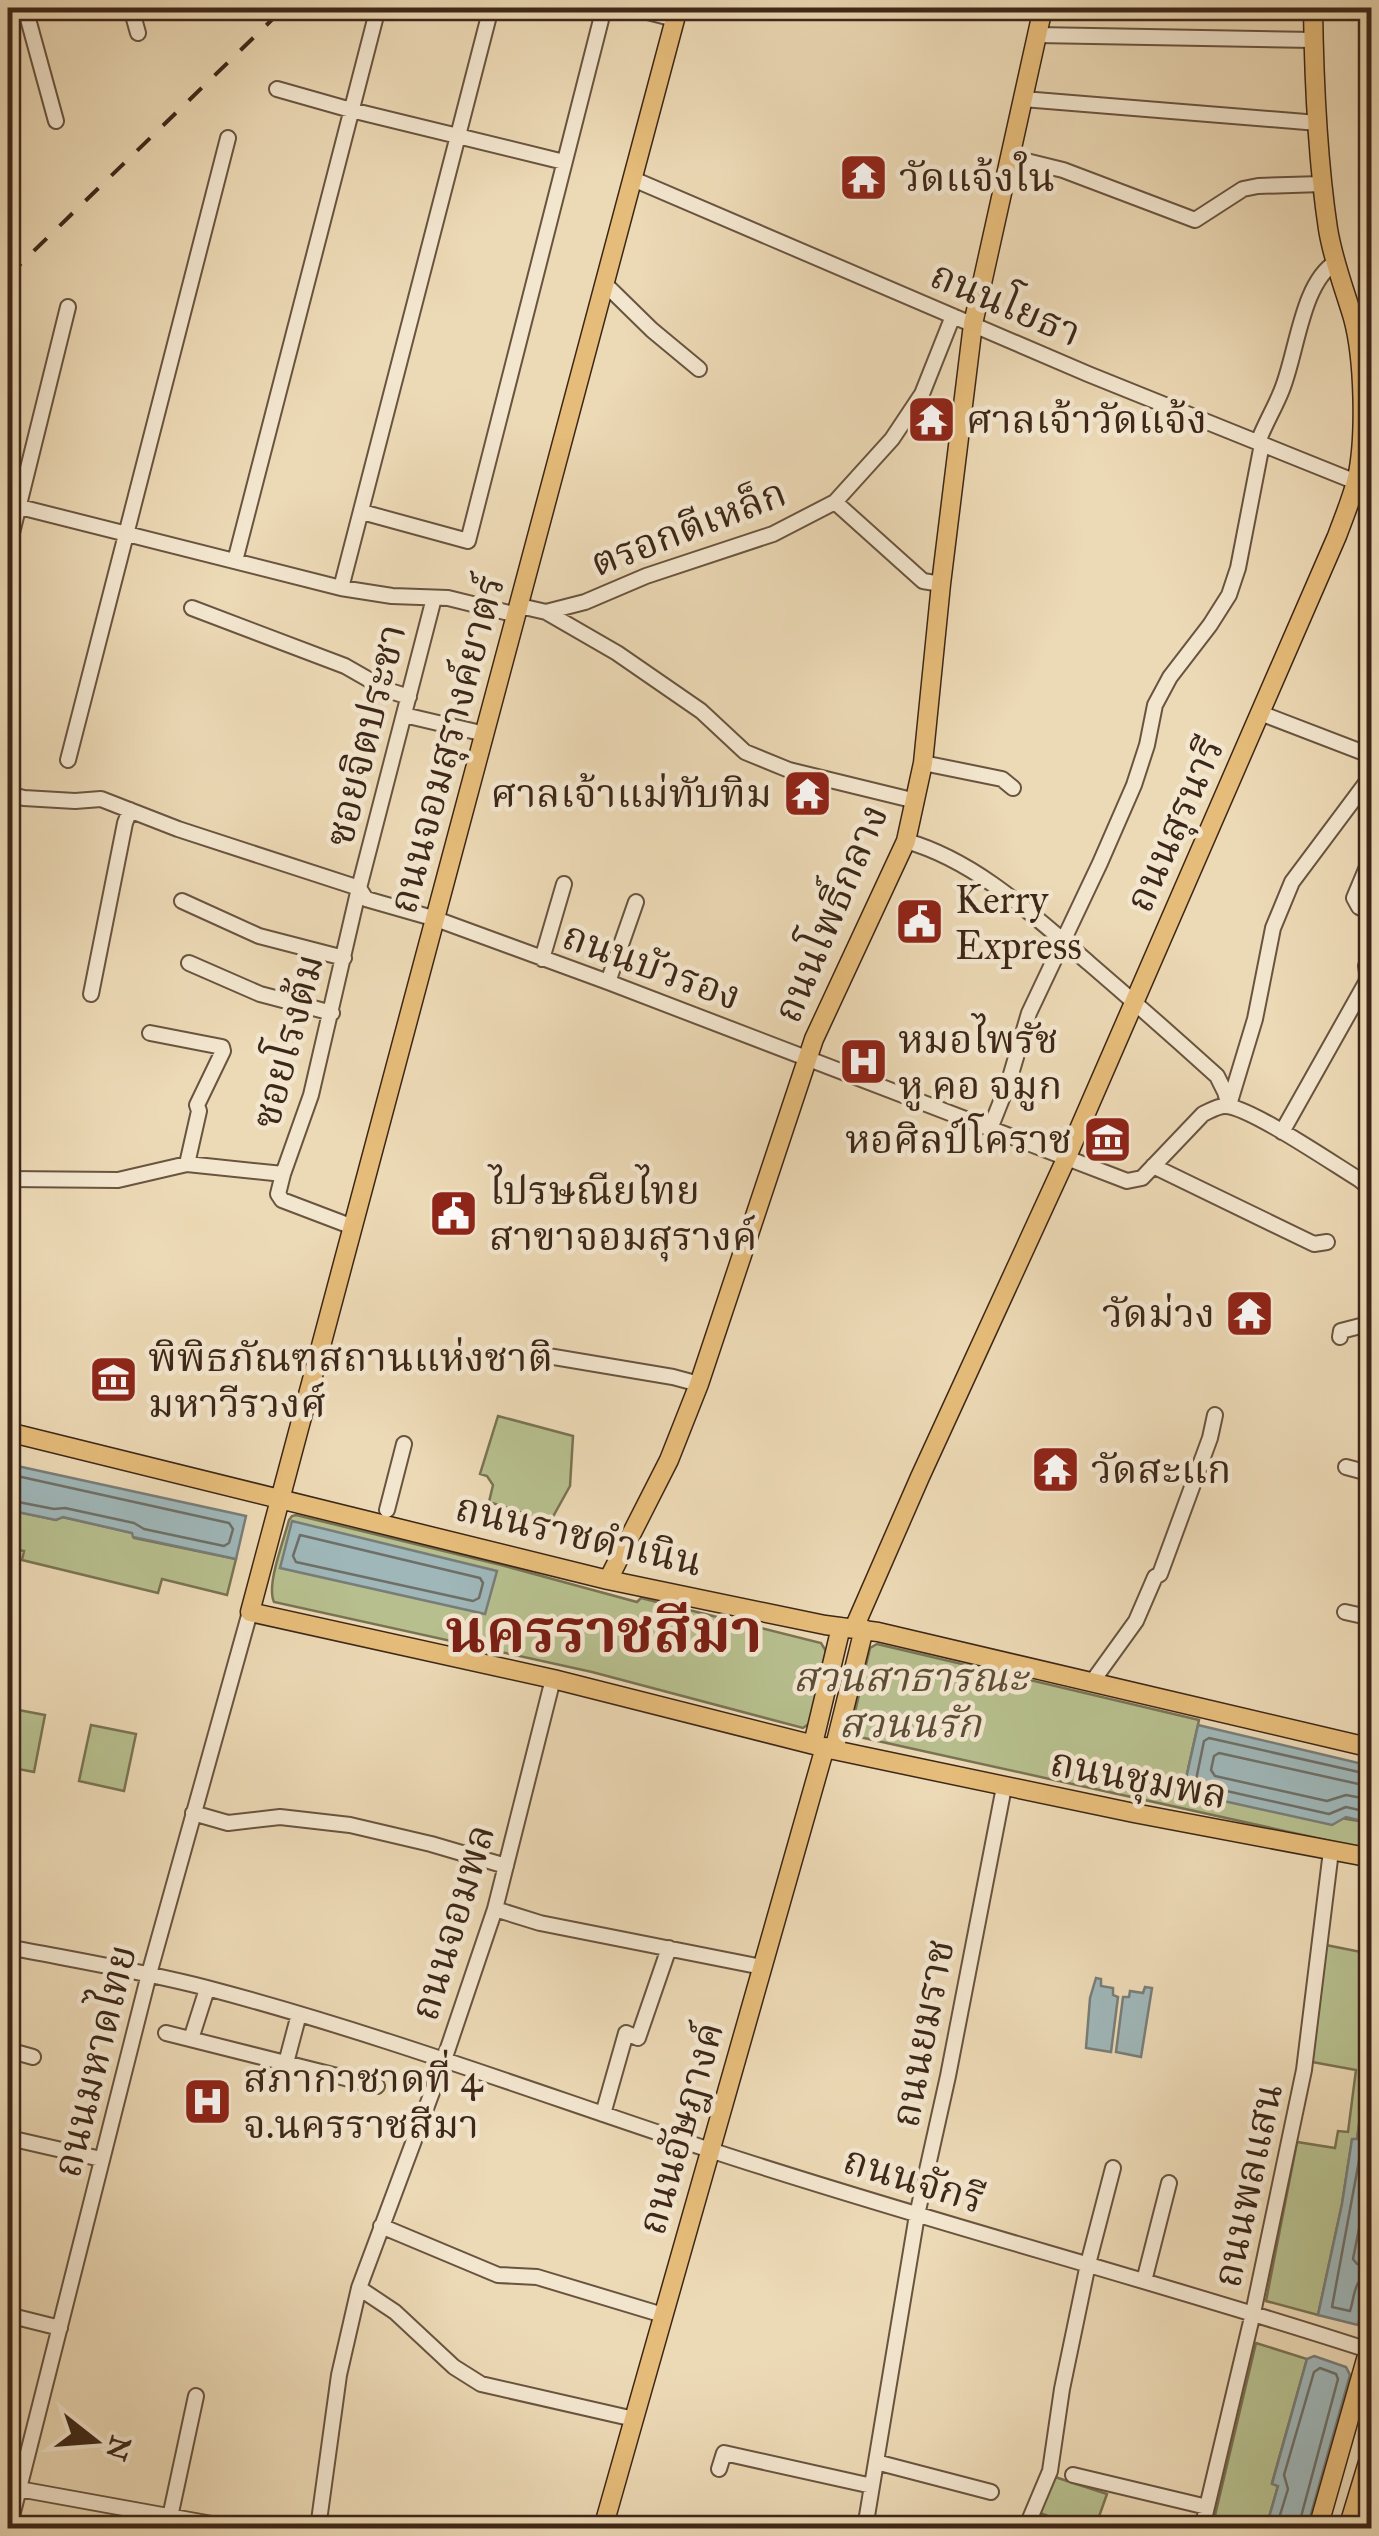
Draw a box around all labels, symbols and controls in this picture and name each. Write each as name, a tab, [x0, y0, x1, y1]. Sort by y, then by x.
temple icon: วัดแจ้งใน	[838, 151, 890, 203]
place label: วัดแจ้งใน	[899, 151, 1055, 202]
street label: ถนนโยธา	[923, 248, 1089, 357]
temple icon: ศาลเจ้าวัดแจ้ง	[905, 393, 957, 445]
place label: ศาลเจ้าวัดแจ้ง	[966, 395, 1207, 444]
street label: ตรอกตีเหล็ก	[583, 468, 793, 587]
street label: ถนนจอมสุรางค์ยาตร์	[378, 569, 516, 919]
street label: ซอยจิตประชา	[314, 619, 417, 851]
street label: ถนนสุรนารี	[1114, 729, 1236, 920]
temple icon: ศาลเจ้าแม่ทับทิม	[781, 767, 833, 819]
place label: ศาลเจ้าแม่ทับทิม	[491, 769, 772, 818]
street label: ถนนโพธิ์กลาง	[759, 795, 898, 1030]
place label: Kerry Express	[955, 875, 1082, 970]
public building icon: Kerry Express	[894, 896, 946, 948]
street label: ถนนบัวรอง	[556, 911, 748, 1020]
street label: ซอยโรงต้ม	[239, 948, 334, 1134]
place label: หมอไพรัช หู คอ จมูก	[898, 1013, 1062, 1111]
hospital icon: หมอไพรัช หู คอ จมูก	[837, 1036, 889, 1088]
place label: หอศิลป์โคราช	[845, 1113, 1072, 1164]
museum icon: หอศิลป์โคราช	[1081, 1113, 1133, 1165]
place label: ไปรษณียไทย สาขาจอมสุรางค์	[487, 1164, 757, 1262]
public building icon: ไปรษณียไทย สาขาจอมสุรางค์	[428, 1187, 480, 1239]
temple icon: วัดม่วง	[1224, 1287, 1276, 1339]
place label: วัดม่วง	[1102, 1289, 1215, 1338]
place label: พิพิธภัณฑสถานแห่งชาติ มหาวีรวงศ์	[148, 1333, 553, 1428]
museum icon: พิพิธภัณฑสถานแห่งชาติ มหาวีรวงศ์	[87, 1354, 139, 1406]
temple icon: วัดสะแก	[1030, 1443, 1082, 1495]
place label: วัดสะแก	[1091, 1445, 1231, 1494]
street label: ถนนราชดำเนิน	[451, 1482, 707, 1587]
district label: นครราชสีมา	[446, 1595, 762, 1668]
park label: สวนสาธารณะ สวนนรัก	[793, 1653, 1031, 1748]
street label: ถนนชุมพล	[1046, 1737, 1232, 1821]
street label: ถนนจอมพล	[399, 1818, 505, 2026]
street label: ถนนยมราช	[880, 1935, 965, 2131]
street label: ถนนมหาดไทย	[40, 1940, 147, 2182]
street label: ถนนอัษฎางค์	[627, 2016, 734, 2240]
place label: สภากาชาดที่ 4 จ.นครราชสีมา	[243, 2049, 484, 2149]
hospital icon: สภากาชาดที่ 4 จ.นครราชสีมา	[182, 2075, 234, 2127]
street label: ถนนพลแสน	[1202, 2079, 1293, 2291]
street label: ถนนจักรี	[838, 2135, 990, 2224]
north arrow	[45, 2391, 145, 2491]
text: N	[98, 2432, 139, 2465]

